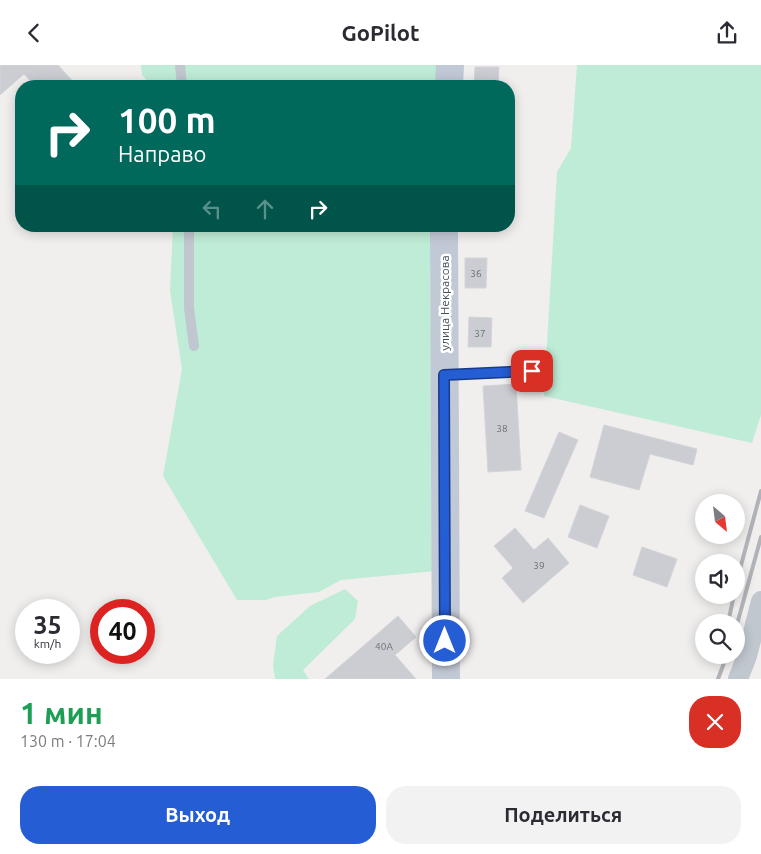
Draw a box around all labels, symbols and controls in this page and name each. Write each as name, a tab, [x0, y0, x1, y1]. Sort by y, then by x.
icon: back	[20, 19, 48, 47]
icon: share	[713, 19, 741, 47]
text: GoPilot	[342, 20, 419, 45]
icon: right	[35, 100, 100, 165]
text: 100 m	[118, 100, 216, 140]
text: Направо	[118, 141, 206, 166]
icon: left	[198, 195, 226, 223]
icon: ahead	[251, 195, 279, 223]
icon: right	[304, 195, 332, 223]
street label: улица Некрасова	[438, 255, 451, 351]
house number: 36	[470, 268, 482, 279]
house number: 37	[474, 328, 486, 339]
pin	[511, 350, 553, 392]
icon: arrive	[518, 357, 546, 385]
house number: 38	[496, 423, 508, 434]
north arrow	[695, 494, 745, 544]
map controls	[695, 494, 745, 664]
button: sound	[695, 554, 745, 604]
house number: 39	[533, 560, 545, 571]
speed limit sign: 40	[90, 599, 155, 664]
text: 35	[33, 611, 62, 639]
position arrow	[418, 614, 470, 666]
button: search	[695, 614, 745, 664]
text: km/h	[34, 637, 61, 650]
house number: 40А	[375, 641, 393, 652]
text: 1 мин	[20, 696, 103, 730]
button: close	[689, 696, 741, 748]
text: 130 m · 17:04	[20, 732, 116, 750]
button: Выход	[20, 786, 376, 844]
button: Поделиться	[386, 786, 741, 844]

